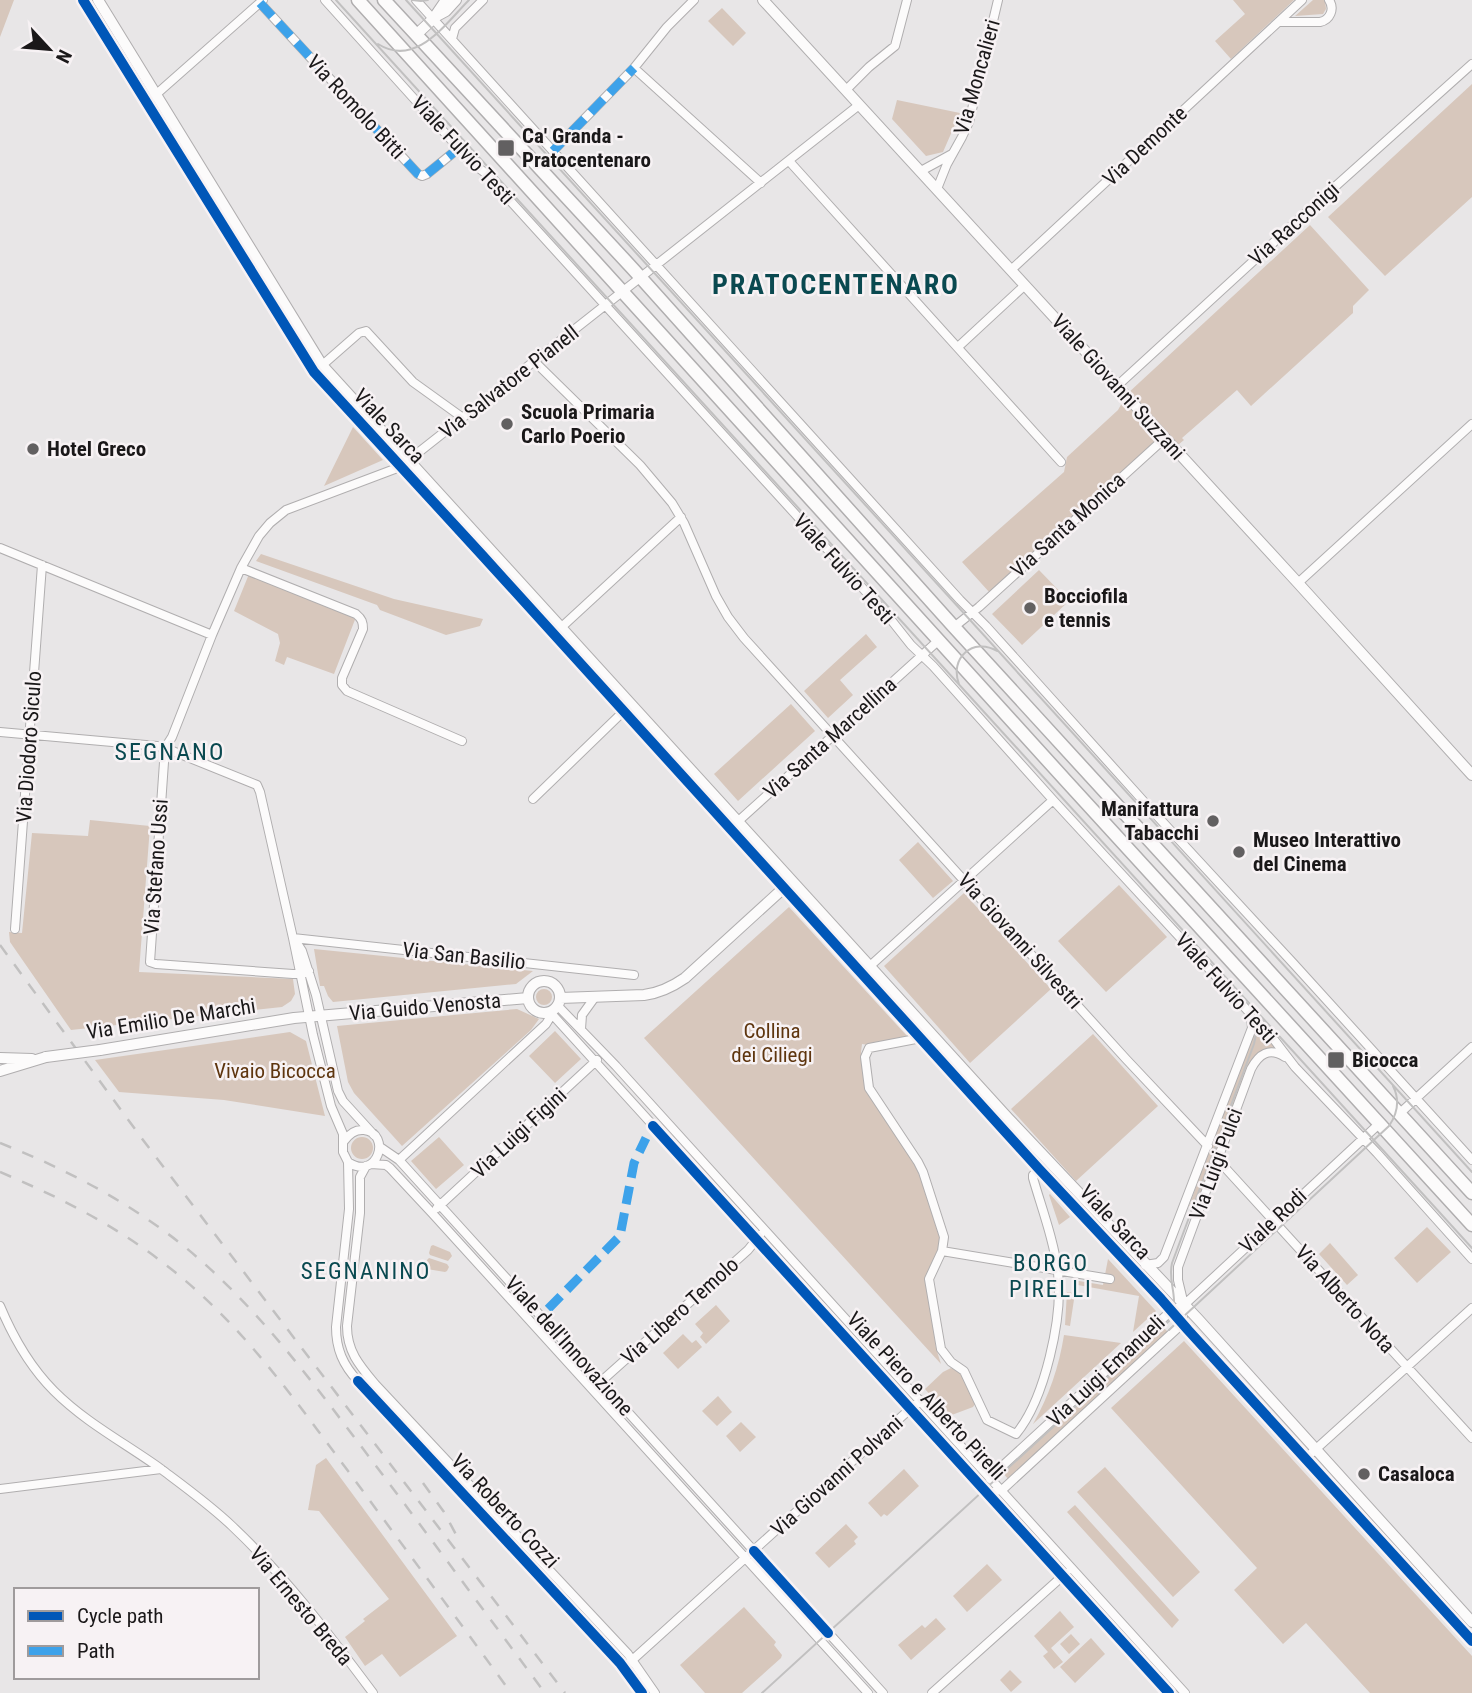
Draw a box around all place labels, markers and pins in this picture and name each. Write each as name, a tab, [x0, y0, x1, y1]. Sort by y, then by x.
place label: Ca' Granda - Pratocentenaro	[522, 124, 651, 172]
marker: Ca' Granda - Pratocentenaro	[496, 138, 516, 158]
place label: Scuola Primaria Carlo Poerio	[521, 400, 655, 448]
marker: Scuola Primaria Carlo Poerio	[499, 416, 515, 432]
place label: Hotel Greco	[47, 437, 146, 461]
marker: Hotel Greco	[25, 441, 41, 457]
place label: Bocciofila e tennis	[1044, 584, 1128, 632]
marker: Bocciofila e tennis	[1022, 600, 1038, 616]
place label: Manifattura Tabacchi	[1101, 797, 1199, 845]
marker: Manifattura Tabacchi	[1205, 813, 1221, 829]
place label: Museo Interattivo del Cinema	[1253, 828, 1401, 876]
marker: Museo Interattivo del Cinema	[1231, 844, 1247, 860]
place label: Bicocca	[1352, 1048, 1418, 1072]
marker: Bicocca	[1326, 1050, 1346, 1070]
place label: Casaloca	[1378, 1462, 1455, 1486]
marker: Casaloca	[1356, 1466, 1372, 1482]

